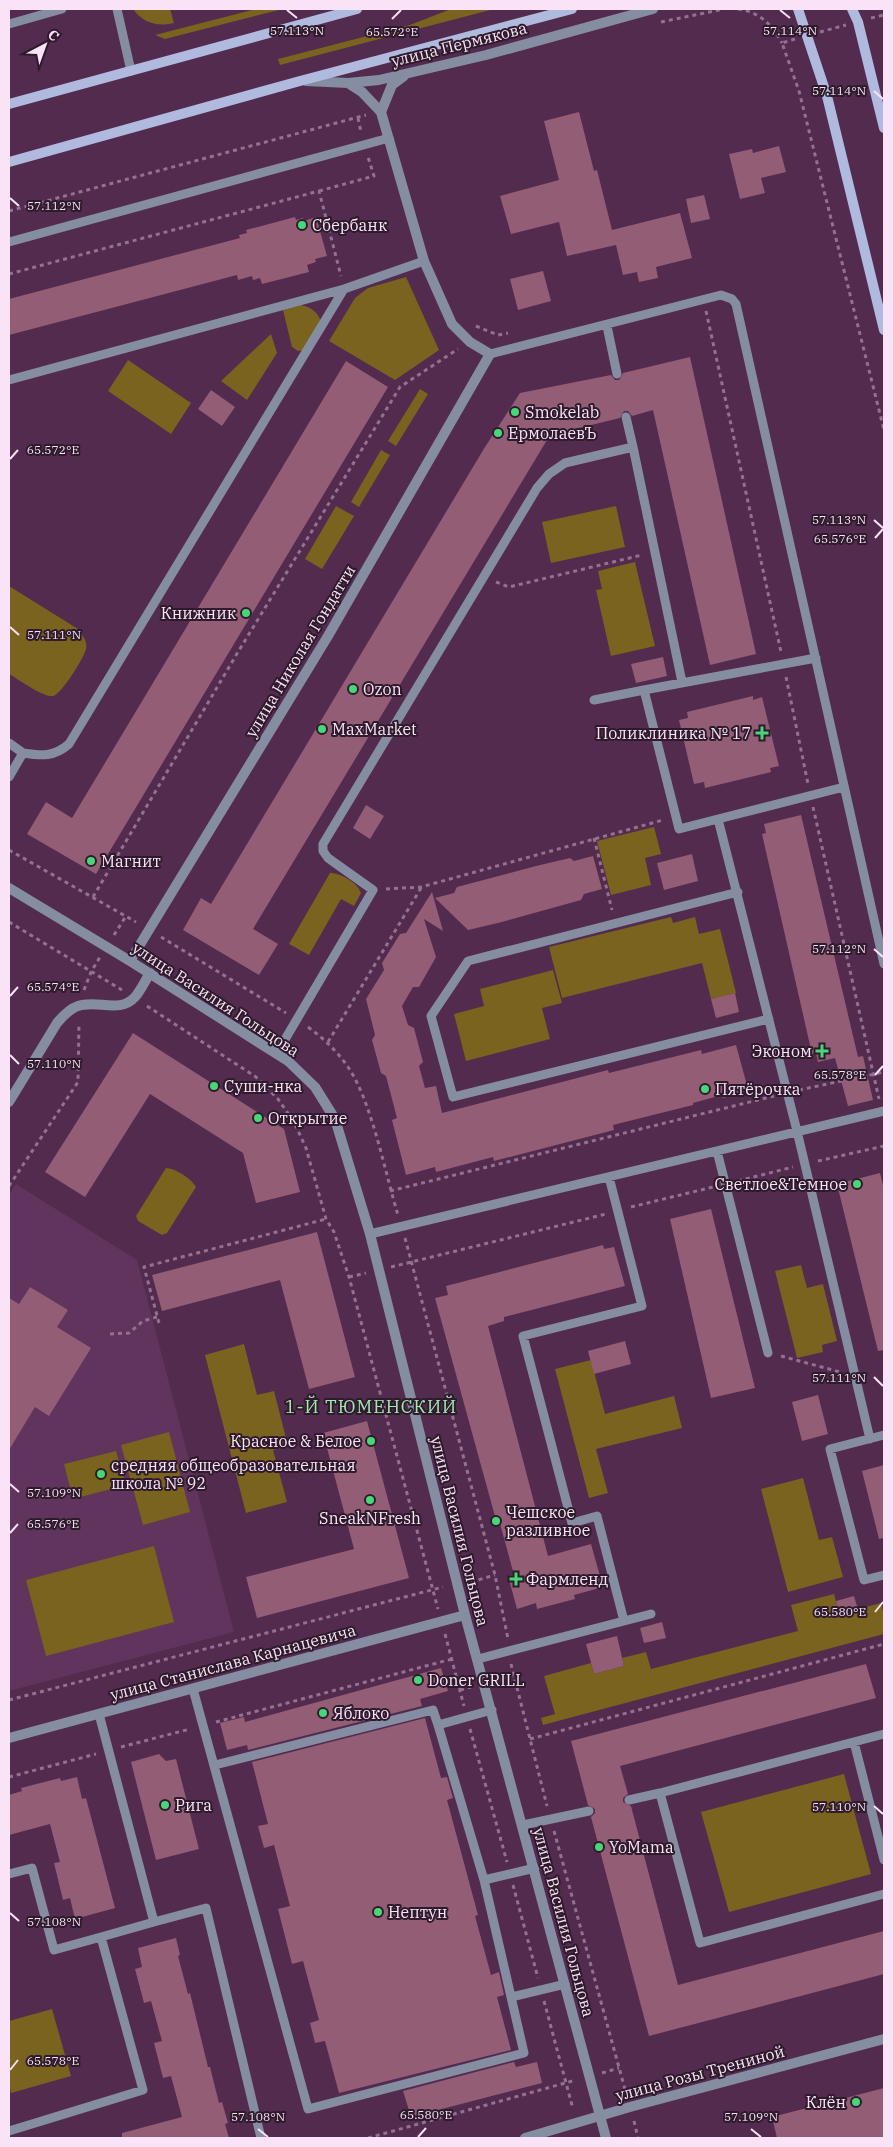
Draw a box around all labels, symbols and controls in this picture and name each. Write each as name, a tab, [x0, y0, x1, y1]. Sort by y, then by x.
street label: улица Пермякова	[389, 17, 529, 71]
north arrow	[20, 20, 70, 70]
text: 57.113°N	[270, 23, 324, 38]
text: 57.114°N	[763, 23, 817, 38]
text: 65.572°E	[366, 24, 418, 39]
text: С	[44, 25, 63, 45]
text: 57.114°N	[812, 83, 866, 98]
text: 57.112°N	[27, 198, 81, 213]
place label: Сбербанк	[312, 215, 388, 235]
marker: Сбербанк	[296, 219, 308, 231]
place label: Smokelab	[525, 402, 599, 422]
marker: Smokelab	[509, 406, 521, 418]
place label: ЕрмолаевЪ	[508, 423, 596, 443]
marker: ЕрмолаевЪ	[492, 427, 504, 439]
text: 65.572°E	[27, 442, 79, 457]
text: 57.113°N	[812, 512, 866, 527]
text: 65.576°E	[814, 531, 866, 546]
street label: улица Николая Гондатти	[241, 561, 359, 741]
place label: Книжник	[161, 603, 237, 623]
marker: Книжник	[240, 607, 252, 619]
text: 57.111°N	[27, 627, 81, 642]
place label: Ozon	[363, 679, 402, 699]
marker: Ozon	[347, 683, 359, 695]
place label: MaxMarket	[332, 719, 417, 739]
marker: MaxMarket	[316, 723, 328, 735]
place label: Поликлиника № 17	[596, 723, 751, 743]
marker: Поликлиника № 17	[755, 726, 769, 740]
place label: Магнит	[101, 851, 161, 871]
marker: Магнит	[85, 855, 97, 867]
street label: улица Василия Гольцова	[129, 937, 304, 1061]
text: 57.112°N	[812, 941, 866, 956]
text: 65.574°E	[27, 979, 79, 994]
place label: Эконом	[752, 1041, 812, 1061]
marker: Эконом	[816, 1045, 828, 1057]
text: 57.110°N	[27, 1056, 81, 1071]
text: 65.578°E	[814, 1067, 866, 1082]
place label: Суши-нка	[224, 1076, 303, 1096]
place label: Пятёрочка	[715, 1079, 801, 1099]
marker: Суши-нка	[208, 1080, 220, 1092]
marker: Пятёрочка	[699, 1083, 711, 1095]
place label: Открытие	[268, 1108, 347, 1128]
marker: Открытие	[252, 1112, 264, 1124]
place label: Светлое&Темное	[714, 1174, 847, 1194]
marker: Светлое&Темное	[851, 1178, 863, 1190]
text: 57.111°N	[812, 1370, 866, 1385]
district label: 1-Й ТЮМЕНСКИЙ	[285, 1395, 457, 1418]
place label: Красное & Белое	[230, 1431, 361, 1451]
street label: улица Василия Гольцова	[427, 1434, 493, 1628]
marker: Красное & Белое	[365, 1435, 377, 1447]
place label: средняя общеобразовательная школа № 92	[111, 1455, 356, 1493]
marker: средняя общеобразовательная школа № 92	[95, 1468, 107, 1480]
text: 57.109°N	[27, 1485, 81, 1500]
marker: SneakNFresh	[364, 1494, 376, 1506]
place label: Чешское разливное	[506, 1502, 590, 1540]
place label: SneakNFresh	[319, 1508, 421, 1528]
marker: Чешское разливное	[490, 1515, 502, 1527]
text: 65.576°E	[27, 1516, 79, 1531]
place label: Фармленд	[526, 1569, 609, 1589]
marker: Фармленд	[510, 1573, 522, 1585]
text: 65.580°E	[814, 1604, 866, 1619]
street label: улица Станислава Карнацевича	[108, 1619, 358, 1704]
place label: Doner GRILL	[428, 1670, 525, 1690]
marker: Doner GRILL	[412, 1674, 424, 1686]
place label: Яблоко	[333, 1703, 389, 1723]
marker: Яблоко	[317, 1707, 329, 1719]
place label: Рига	[175, 1795, 212, 1815]
marker: Рига	[159, 1799, 171, 1811]
text: 57.110°N	[812, 1799, 866, 1814]
street label: улица Василия Гольцова	[529, 1825, 599, 2019]
place label: YoMama	[609, 1837, 674, 1857]
marker: YoMama	[593, 1841, 605, 1853]
place label: Нептун	[388, 1902, 447, 1922]
marker: Нептун	[372, 1906, 384, 1918]
text: 57.108°N	[27, 1914, 81, 1929]
street label: улица Розы Трениной	[613, 2041, 787, 2105]
text: 65.578°E	[27, 2053, 79, 2068]
place label: Клён	[806, 2092, 846, 2112]
marker: Клён	[850, 2096, 862, 2108]
text: 65.580°E	[400, 2107, 452, 2122]
text: 57.108°N	[231, 2109, 285, 2124]
text: 57.109°N	[724, 2109, 778, 2124]

